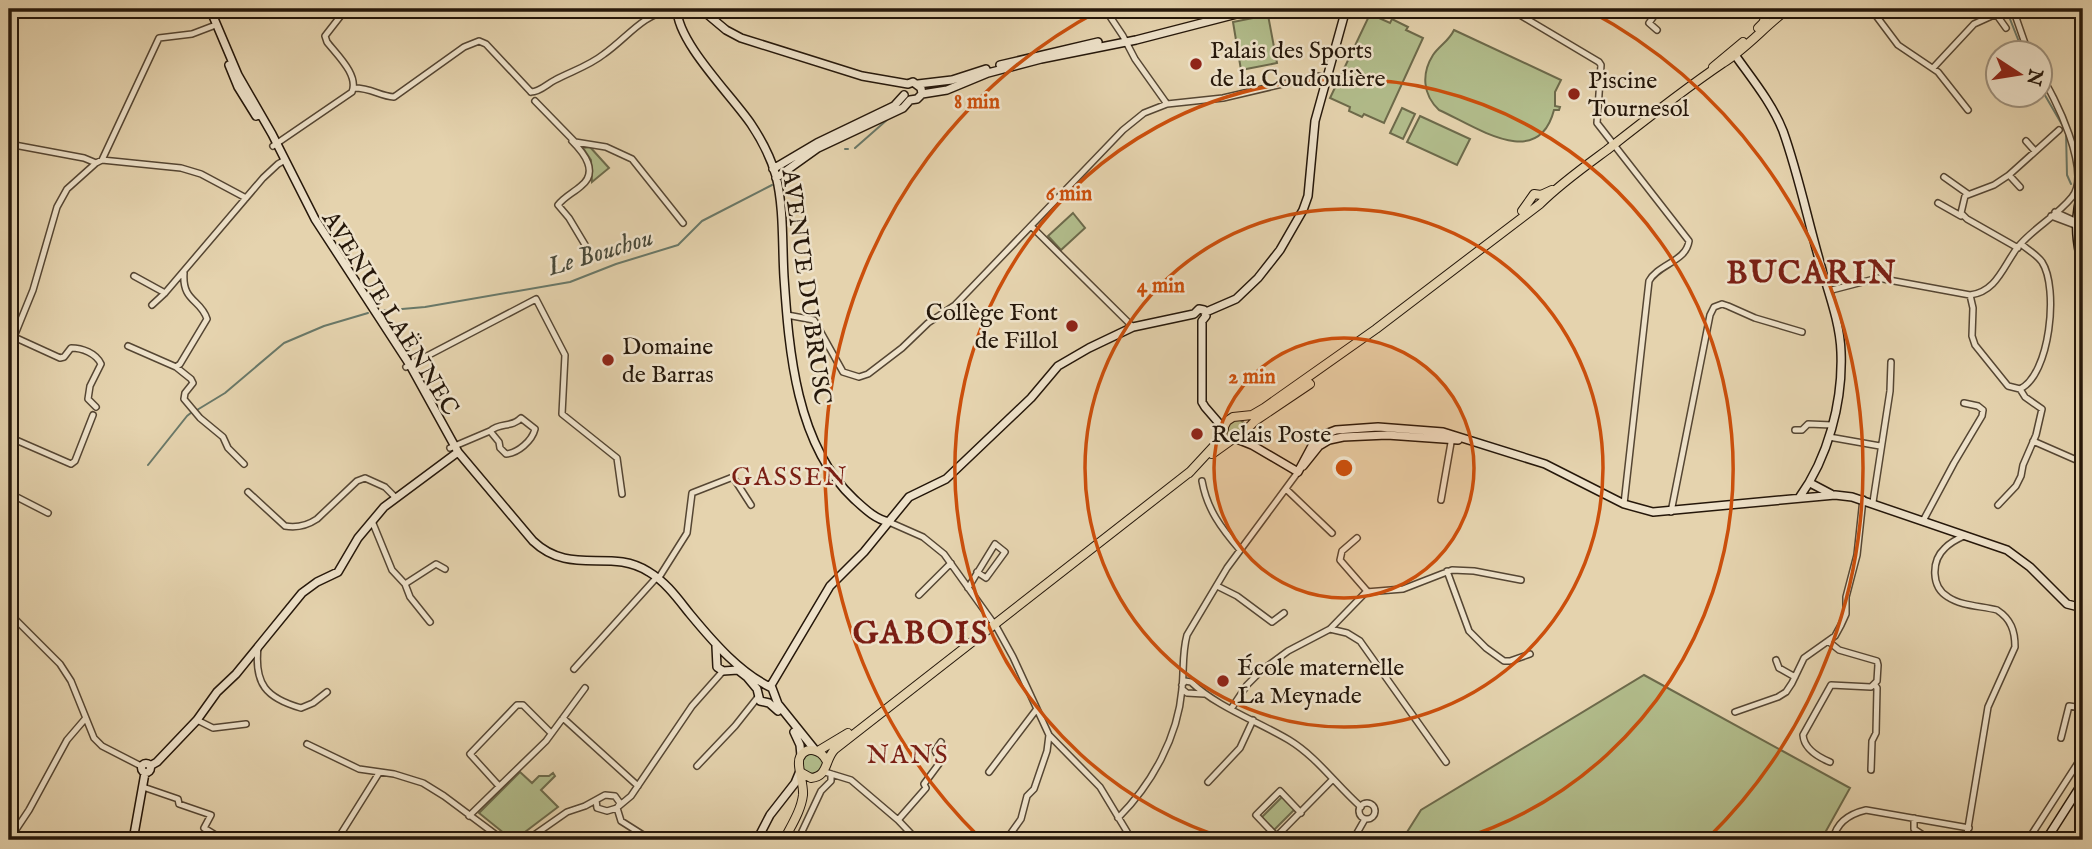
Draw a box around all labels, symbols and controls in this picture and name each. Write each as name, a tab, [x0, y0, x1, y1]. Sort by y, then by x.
place label: Palais des Sports de la Coudoulière	[1210, 36, 1386, 95]
north arrow	[1983, 38, 2054, 108]
marker: Palais des Sports de la Coudoulière	[1188, 56, 1204, 72]
place label: Piscine Tournesol	[1588, 66, 1690, 125]
text: N	[2020, 66, 2047, 88]
marker: Piscine Tournesol	[1566, 86, 1582, 102]
text: 8 min	[954, 89, 1000, 116]
street label: AVENUE DU BRUSC	[773, 166, 837, 407]
text: 6 min	[1046, 181, 1092, 208]
street label: AVENUE LAËNNEC	[314, 205, 465, 422]
water label: Le Bouchou	[543, 221, 657, 284]
district label: BUCARIN	[1726, 254, 1898, 295]
text: 4 min	[1137, 273, 1185, 300]
place label: Collège Font de Fillol	[926, 298, 1058, 357]
marker: Collège Font de Fillol	[1064, 318, 1080, 334]
place label: Domaine de Barras	[622, 332, 714, 391]
marker: Domaine de Barras	[600, 352, 616, 368]
text: 2 min	[1228, 364, 1276, 391]
place label: Relais Poste	[1211, 420, 1331, 451]
marker: Relais Poste	[1189, 426, 1205, 442]
centre of rings	[1332, 456, 1356, 480]
district label: GASSEN	[731, 461, 849, 494]
district label: GABOIS	[853, 614, 989, 655]
place label: École maternelle La Meynade	[1237, 653, 1404, 712]
marker: École maternelle La Meynade	[1215, 673, 1231, 689]
district label: NANS	[866, 739, 950, 772]

